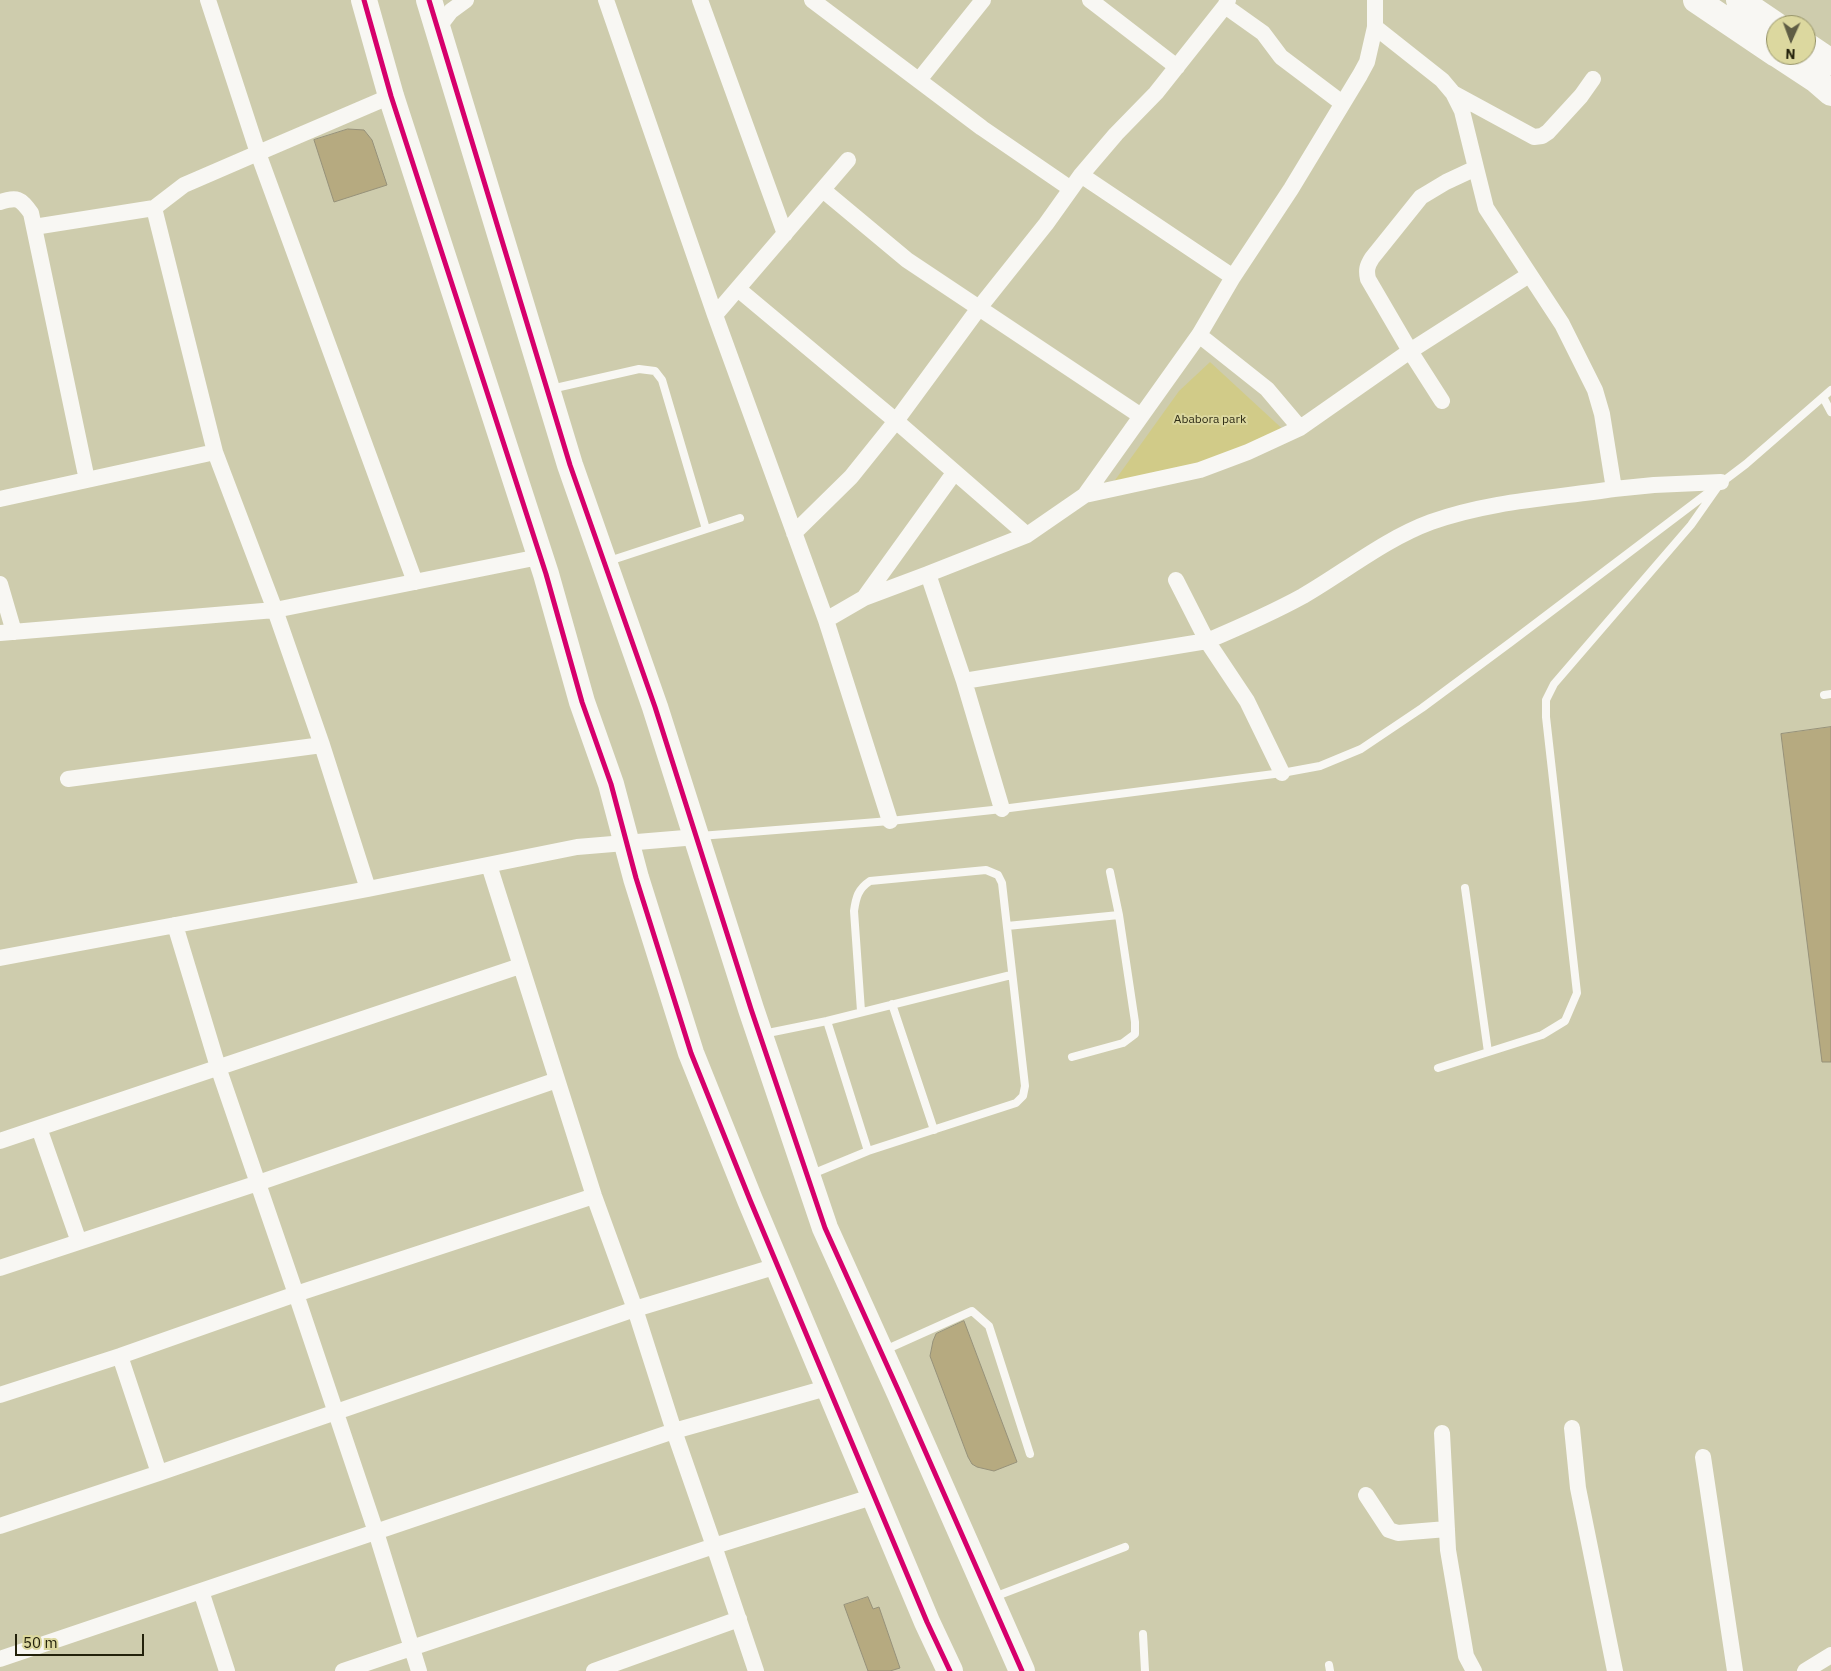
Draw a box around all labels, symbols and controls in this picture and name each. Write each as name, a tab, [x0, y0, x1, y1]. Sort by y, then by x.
north arrow	[1766, 15, 1816, 65]
text: N	[1785, 45, 1796, 63]
park label: Ababora park	[1174, 413, 1246, 427]
scale bar	[18, 1624, 146, 1656]
text: 50 m	[23, 1633, 58, 1652]

